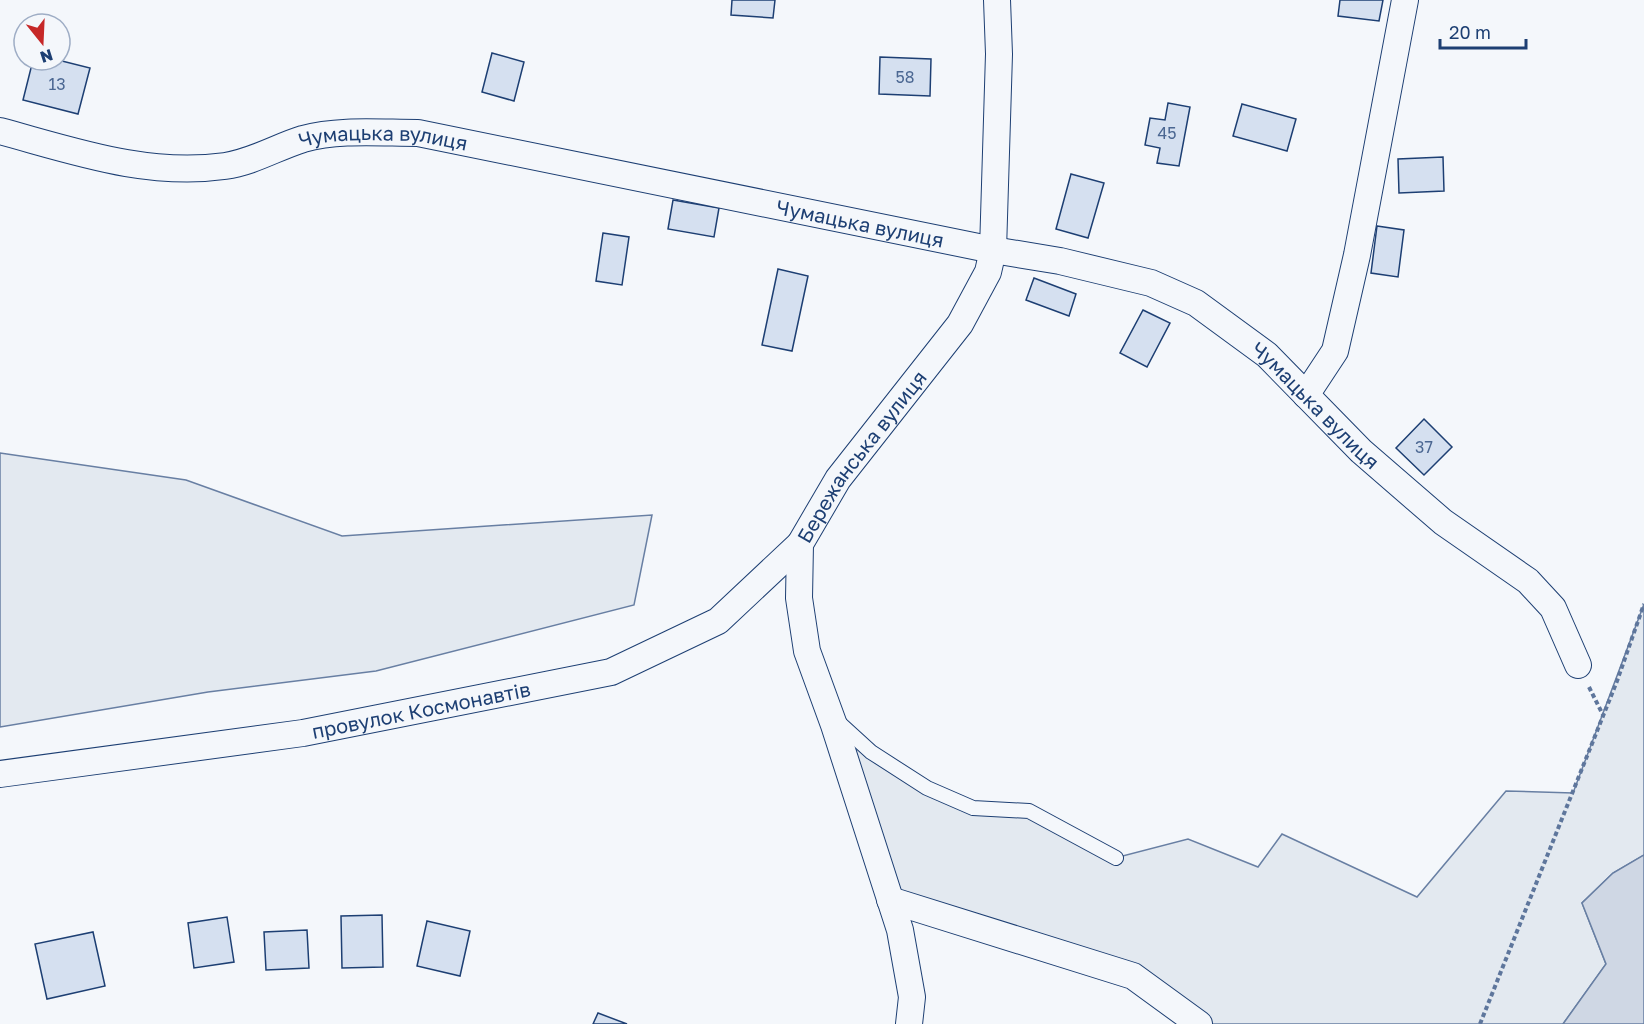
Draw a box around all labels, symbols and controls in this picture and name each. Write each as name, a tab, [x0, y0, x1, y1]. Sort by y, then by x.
north arrow	[12, 12, 72, 72]
scale bar	[1440, 12, 1526, 50]
text: 20 m	[1449, 21, 1491, 43]
text: N	[38, 45, 56, 68]
house number: 58	[895, 67, 915, 87]
house number: 13	[48, 74, 66, 94]
street label: Чумацька вулиця	[296, 120, 470, 155]
house number: 45	[1157, 123, 1177, 143]
street label: Чумацька вулиця	[774, 194, 946, 252]
street label: Чумацька вулиця	[1247, 336, 1384, 474]
street label: Бережанська вулиця	[792, 366, 931, 547]
house number: 37	[1415, 437, 1433, 457]
street label: провулок Космонавтів	[310, 676, 532, 743]

